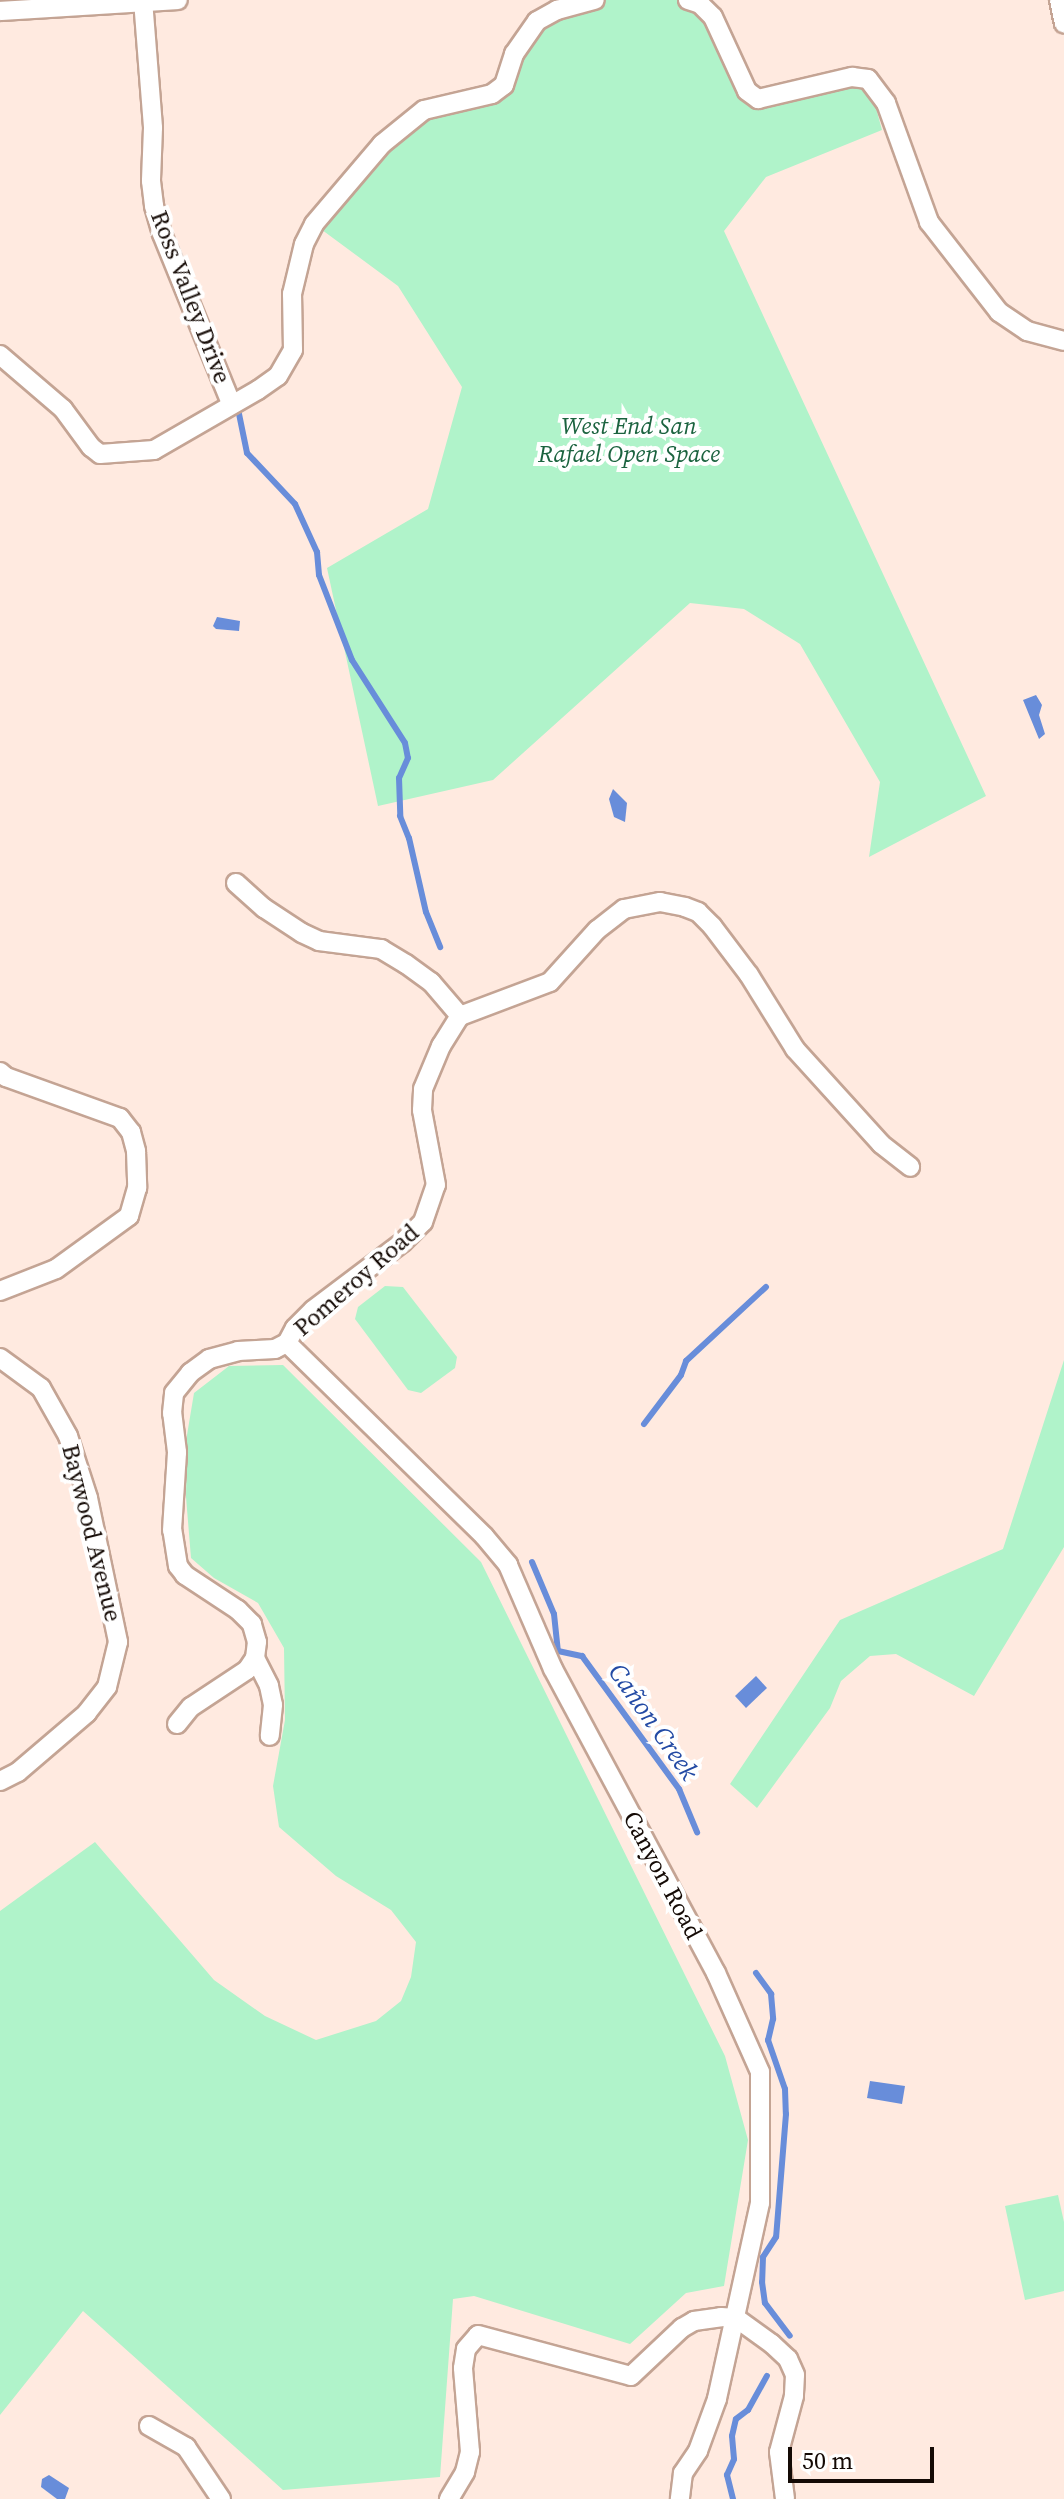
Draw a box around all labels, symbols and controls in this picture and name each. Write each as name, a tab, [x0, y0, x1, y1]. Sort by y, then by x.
street label: Ross Valley Drive	[145, 206, 237, 388]
park label: West End San Rafael Open Space	[538, 412, 720, 468]
street label: Pomeroy Road	[288, 1218, 424, 1342]
street label: Baywood Avenue	[56, 1441, 128, 1625]
water label: Cañon Creek	[601, 1658, 705, 1786]
street label: Canyon Road	[617, 1806, 709, 1944]
scale bar	[792, 2431, 938, 2481]
text: 50 m	[802, 2444, 853, 2477]

